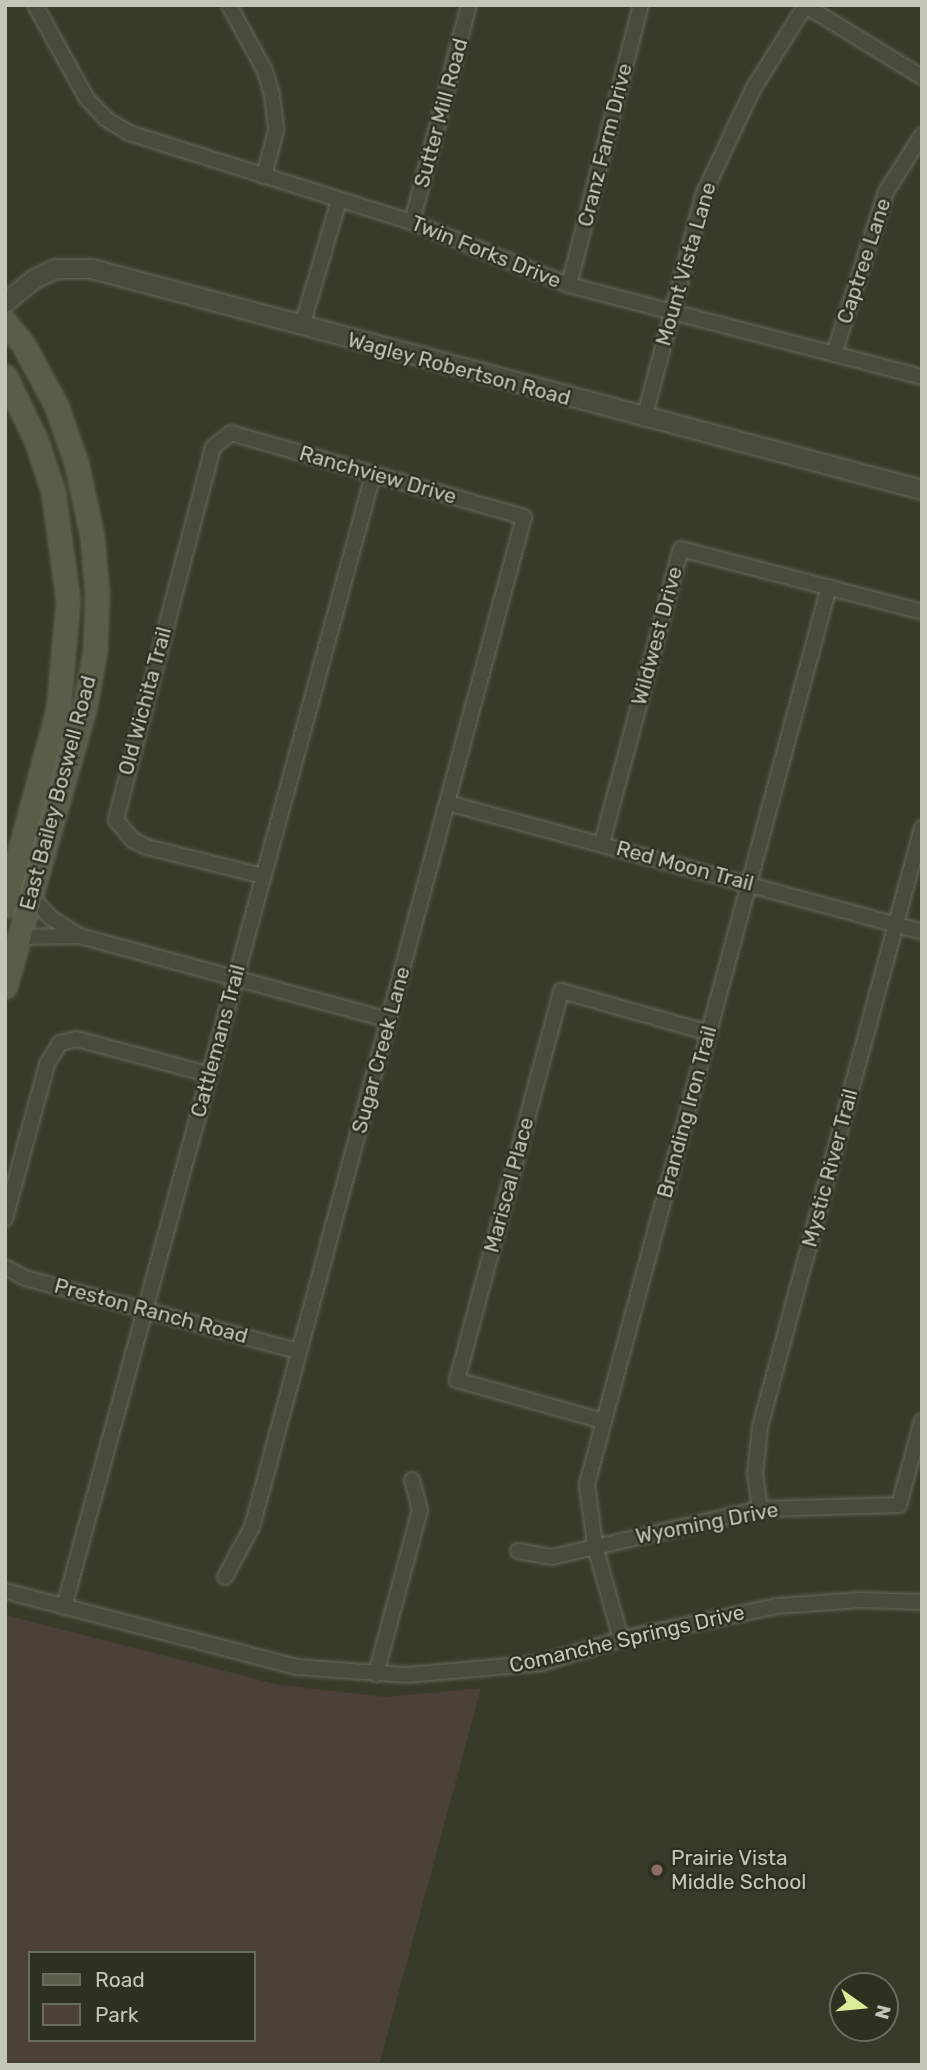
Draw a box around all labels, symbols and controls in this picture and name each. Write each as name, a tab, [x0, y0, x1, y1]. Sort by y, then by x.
street label: Sutter Mill Road	[409, 35, 473, 191]
street label: Cranz Farm Drive	[573, 61, 637, 229]
street label: Mount Vista Lane	[651, 179, 721, 349]
street label: Captree Lane	[832, 195, 896, 327]
street label: Twin Forks Drive	[407, 210, 565, 294]
street label: Wagley Robertson Road	[345, 327, 573, 411]
street label: Ranchview Drive	[296, 440, 460, 510]
street label: Wildwest Drive	[626, 564, 688, 708]
street label: Old Wichita Trail	[113, 624, 177, 778]
street label: East Bailey Boswell Road	[14, 673, 102, 913]
street label: Red Moon Trail	[613, 835, 757, 897]
street label: Cattlemans Trail	[185, 962, 251, 1120]
street label: Sugar Creek Lane	[347, 964, 415, 1136]
street label: Branding Iron Trail	[652, 1023, 722, 1201]
street label: Mystic River Trail	[797, 1086, 863, 1250]
street label: Mariscal Place	[479, 1115, 539, 1255]
street label: Preston Ranch Road	[52, 1273, 250, 1349]
street label: Wyoming Drive	[634, 1497, 780, 1549]
street label: Comanche Springs Drive	[507, 1600, 747, 1678]
place label: Prairie Vista Middle School	[671, 1845, 806, 1895]
marker: Prairie Vista Middle School	[649, 1862, 665, 1878]
legend	[28, 1951, 256, 2042]
text: Road	[95, 1967, 145, 1992]
north arrow	[829, 1972, 899, 2042]
text: Park	[95, 2002, 139, 2027]
text: N	[870, 2002, 896, 2022]

